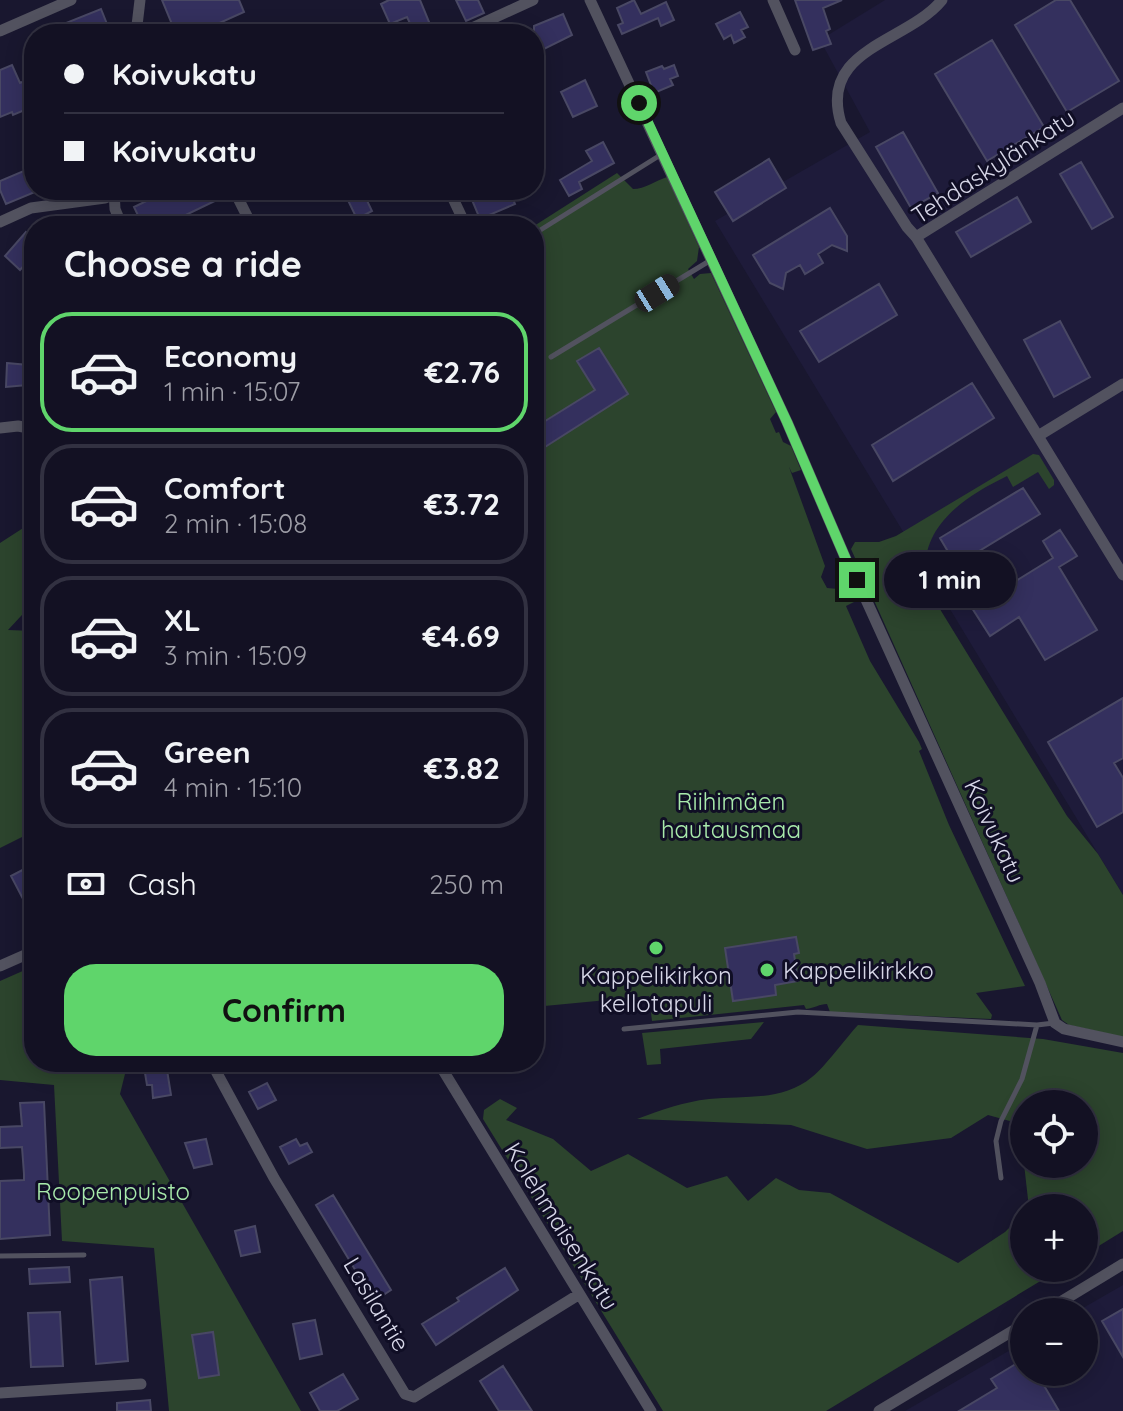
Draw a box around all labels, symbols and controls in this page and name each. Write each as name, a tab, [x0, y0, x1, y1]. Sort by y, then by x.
text: Koivukatu	[112, 55, 257, 93]
route start	[621, 85, 657, 121]
street label: Tehdaskylänkatu	[906, 102, 1080, 230]
text: Koivukatu	[112, 132, 257, 170]
text: Choose a ride	[64, 241, 302, 286]
car	[630, 270, 684, 316]
icon: car	[68, 336, 140, 408]
text: Economy	[164, 337, 297, 375]
text: €2.76	[424, 353, 500, 391]
text: 1 min · 15:07	[164, 375, 300, 408]
icon: car	[68, 468, 140, 540]
text: Comfort	[164, 469, 285, 507]
text: €3.72	[424, 485, 500, 523]
text: 2 min · 15:08	[164, 507, 307, 540]
callout: 1 min	[885, 552, 1017, 608]
route end	[839, 562, 875, 598]
text: 1 min	[919, 563, 982, 596]
icon: car	[68, 600, 140, 672]
text: XL	[164, 601, 201, 639]
text: €4.69	[422, 617, 500, 655]
text: 3 min · 15:09	[164, 639, 307, 672]
icon: car	[68, 732, 140, 804]
text: Green	[164, 733, 251, 771]
text: €3.82	[424, 749, 500, 787]
text: 4 min · 15:10	[164, 771, 302, 804]
street label: Koivukatu	[958, 774, 1032, 888]
park label: Riihimäen hautausmaa	[661, 786, 801, 844]
icon: cash	[64, 862, 108, 906]
text: Cash	[128, 865, 197, 903]
text: 250 m	[429, 868, 504, 901]
marker: Kappelikirkon kellotapuli	[647, 939, 665, 957]
place label: Kappelikirkko	[783, 955, 934, 985]
place label: Kappelikirkon kellotapuli	[580, 960, 732, 1018]
marker: Kappelikirkko	[758, 961, 776, 979]
button: Confirm	[64, 964, 504, 1056]
map controls	[1010, 1090, 1098, 1386]
button: locate	[1010, 1090, 1098, 1178]
street label: Kolehmaisenkatu	[498, 1137, 626, 1315]
park label: Roopenpuisto	[36, 1176, 190, 1206]
button: +	[1010, 1194, 1098, 1282]
street label: Lasilantie	[337, 1251, 417, 1357]
button: −	[1010, 1298, 1098, 1386]

